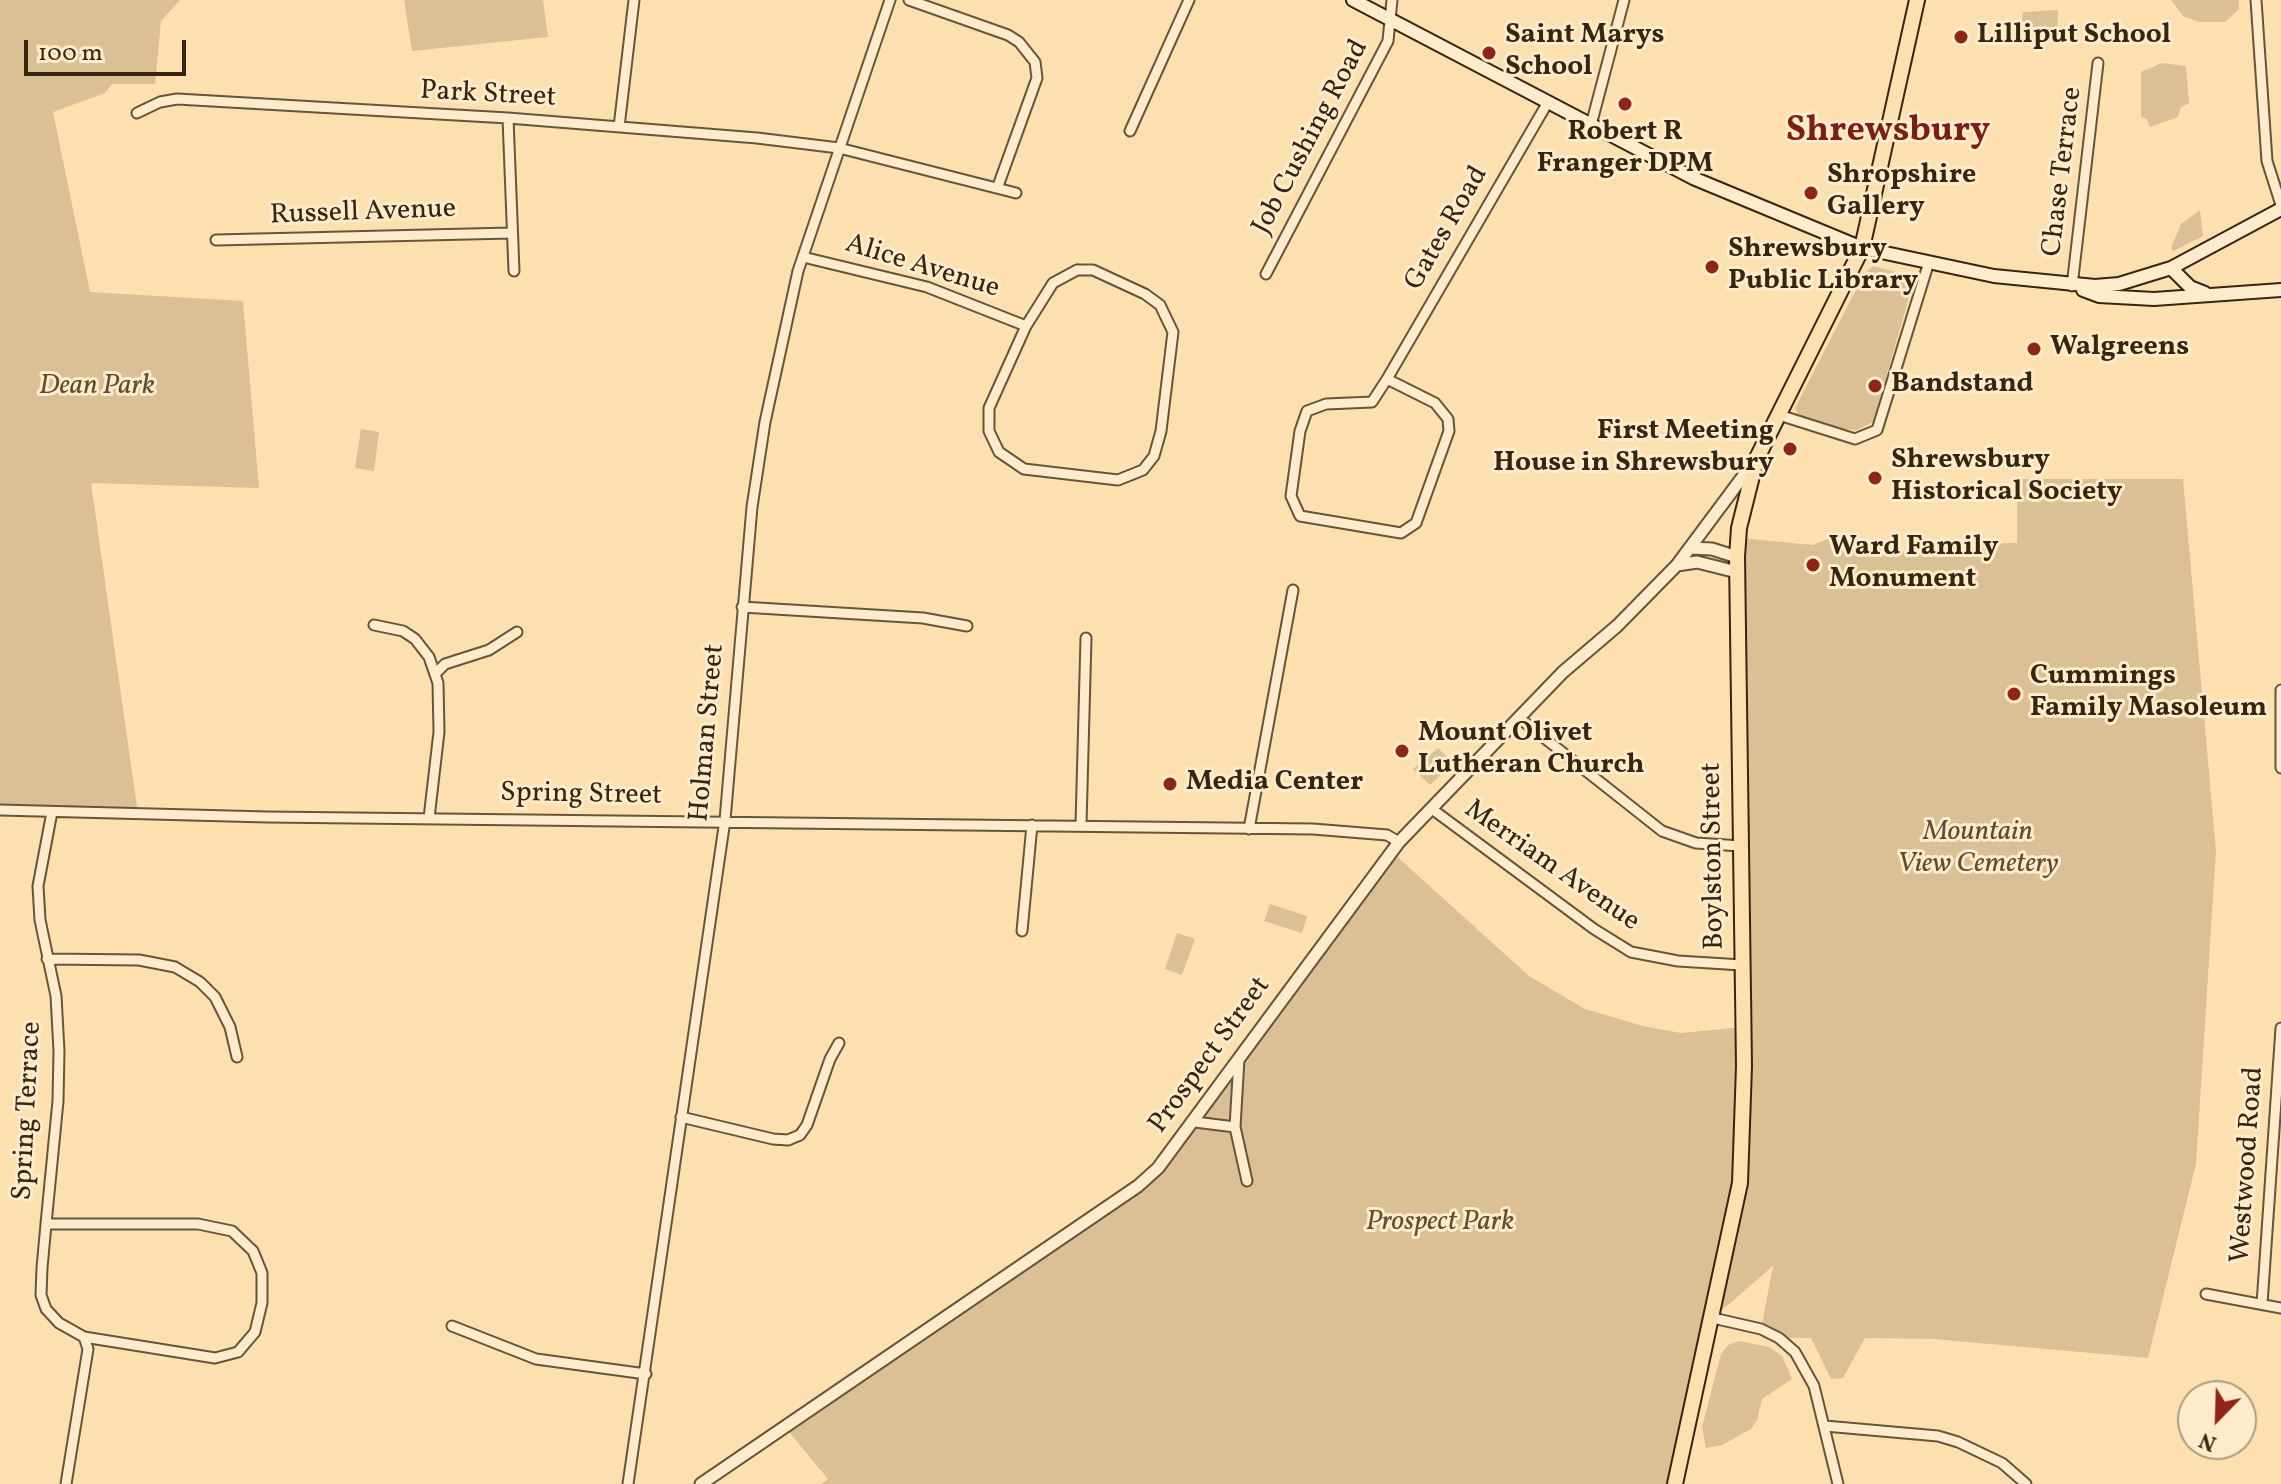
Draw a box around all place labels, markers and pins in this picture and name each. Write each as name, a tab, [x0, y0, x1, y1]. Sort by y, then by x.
place label: Saint Marys School	[1505, 20, 1664, 86]
place label: Lilliput School	[1977, 20, 2171, 54]
marker: Lilliput School	[1952, 28, 1970, 46]
marker: Saint Marys School	[1480, 44, 1498, 62]
marker: Robert R Franger DPM	[1616, 95, 1634, 113]
place label: Robert R Franger DPM	[1537, 117, 1713, 183]
place label: Shropshire Gallery	[1827, 160, 1976, 226]
marker: Shropshire Gallery	[1802, 184, 1820, 202]
place label: Shrewsbury Public Library	[1728, 234, 1918, 300]
marker: Shrewsbury Public Library	[1703, 258, 1721, 276]
place label: Walgreens	[2050, 332, 2189, 366]
marker: Walgreens	[2025, 340, 2043, 358]
place label: Bandstand	[1891, 369, 2034, 403]
marker: Bandstand	[1866, 377, 1884, 395]
place label: First Meeting House in Shrewsbury	[1493, 416, 1774, 482]
marker: First Meeting House in Shrewsbury	[1781, 440, 1799, 458]
place label: Shrewsbury Historical Society	[1891, 445, 2122, 511]
marker: Shrewsbury Historical Society	[1866, 469, 1884, 487]
place label: Ward Family Monument	[1829, 532, 1998, 598]
marker: Ward Family Monument	[1804, 556, 1822, 574]
place label: Cummings Family Masoleum	[2030, 661, 2267, 727]
marker: Cummings Family Masoleum	[2005, 685, 2023, 703]
place label: Mount Olivet Lutheran Church	[1418, 718, 1644, 784]
marker: Mount Olivet Lutheran Church	[1393, 742, 1411, 760]
place label: Media Center	[1186, 767, 1363, 801]
marker: Media Center	[1161, 775, 1179, 793]

